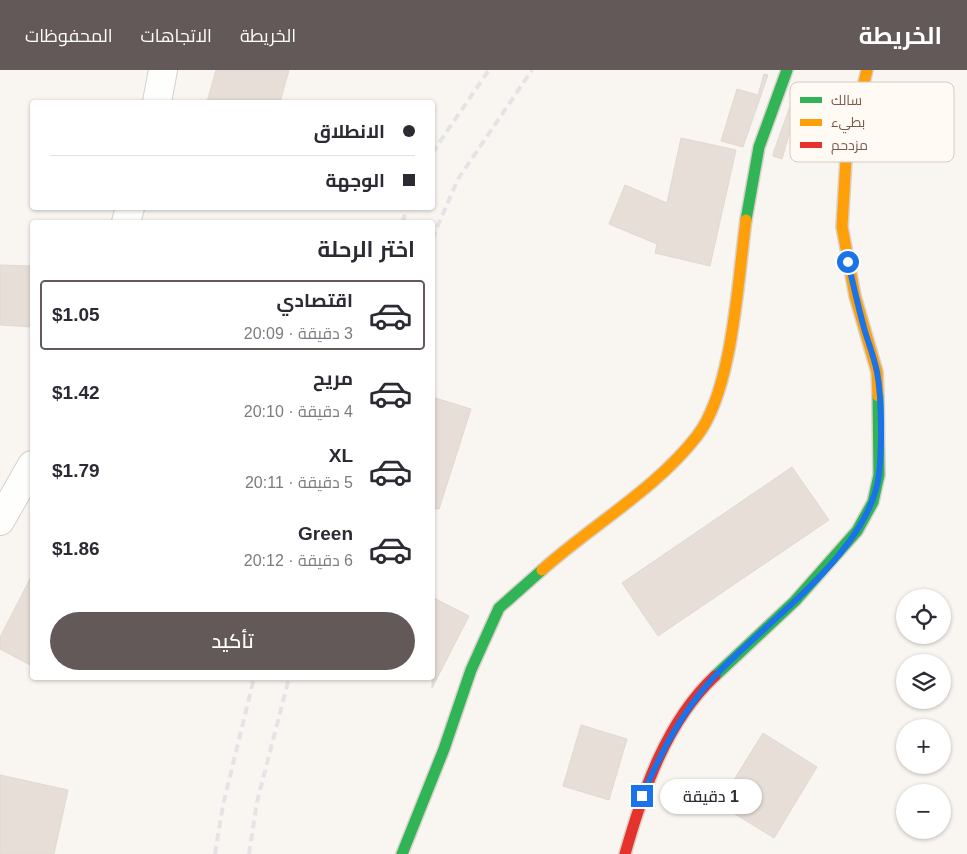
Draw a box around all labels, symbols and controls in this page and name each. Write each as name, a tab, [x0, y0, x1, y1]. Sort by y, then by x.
text: الخريطة	[859, 22, 942, 49]
text: المحفوظات	[25, 26, 113, 46]
text: الاتجاهات	[141, 26, 212, 46]
text: الخريطة	[240, 26, 296, 46]
legend	[790, 82, 954, 162]
text: سالك	[831, 92, 862, 108]
text: بطيء	[831, 114, 865, 134]
text: الانطلاق	[314, 121, 385, 142]
text: مزدحم	[831, 137, 868, 155]
text: الوجهة	[325, 170, 385, 191]
text: اختر الرحلة	[317, 237, 415, 262]
route start	[837, 251, 859, 273]
text: اقتصادي	[277, 290, 353, 311]
icon: car	[368, 293, 413, 338]
text: $1.05	[52, 304, 100, 325]
text: 3 دقيقة · 20:09	[244, 325, 353, 342]
text: مريح	[313, 368, 353, 389]
icon: car	[368, 371, 413, 416]
text: $1.42	[52, 382, 100, 403]
text: 4 دقيقة · 20:10	[244, 403, 353, 420]
text: XL	[329, 445, 353, 466]
icon: car	[368, 449, 413, 494]
text: $1.79	[52, 460, 100, 481]
text: 5 دقيقة · 20:11	[245, 474, 353, 491]
text: Green	[298, 523, 353, 544]
icon: car	[368, 527, 413, 572]
text: $1.86	[52, 538, 100, 559]
text: 6 دقيقة · 20:12	[244, 552, 353, 569]
map controls	[896, 589, 951, 839]
button: locate	[896, 589, 951, 644]
button: تأكيد	[50, 612, 415, 670]
button: layers	[896, 654, 951, 709]
button: +	[896, 719, 951, 774]
callout: 1 دقيقة	[660, 778, 762, 814]
button: −	[896, 784, 951, 839]
route end	[631, 785, 653, 807]
text: 1 دقيقة	[683, 788, 739, 805]

